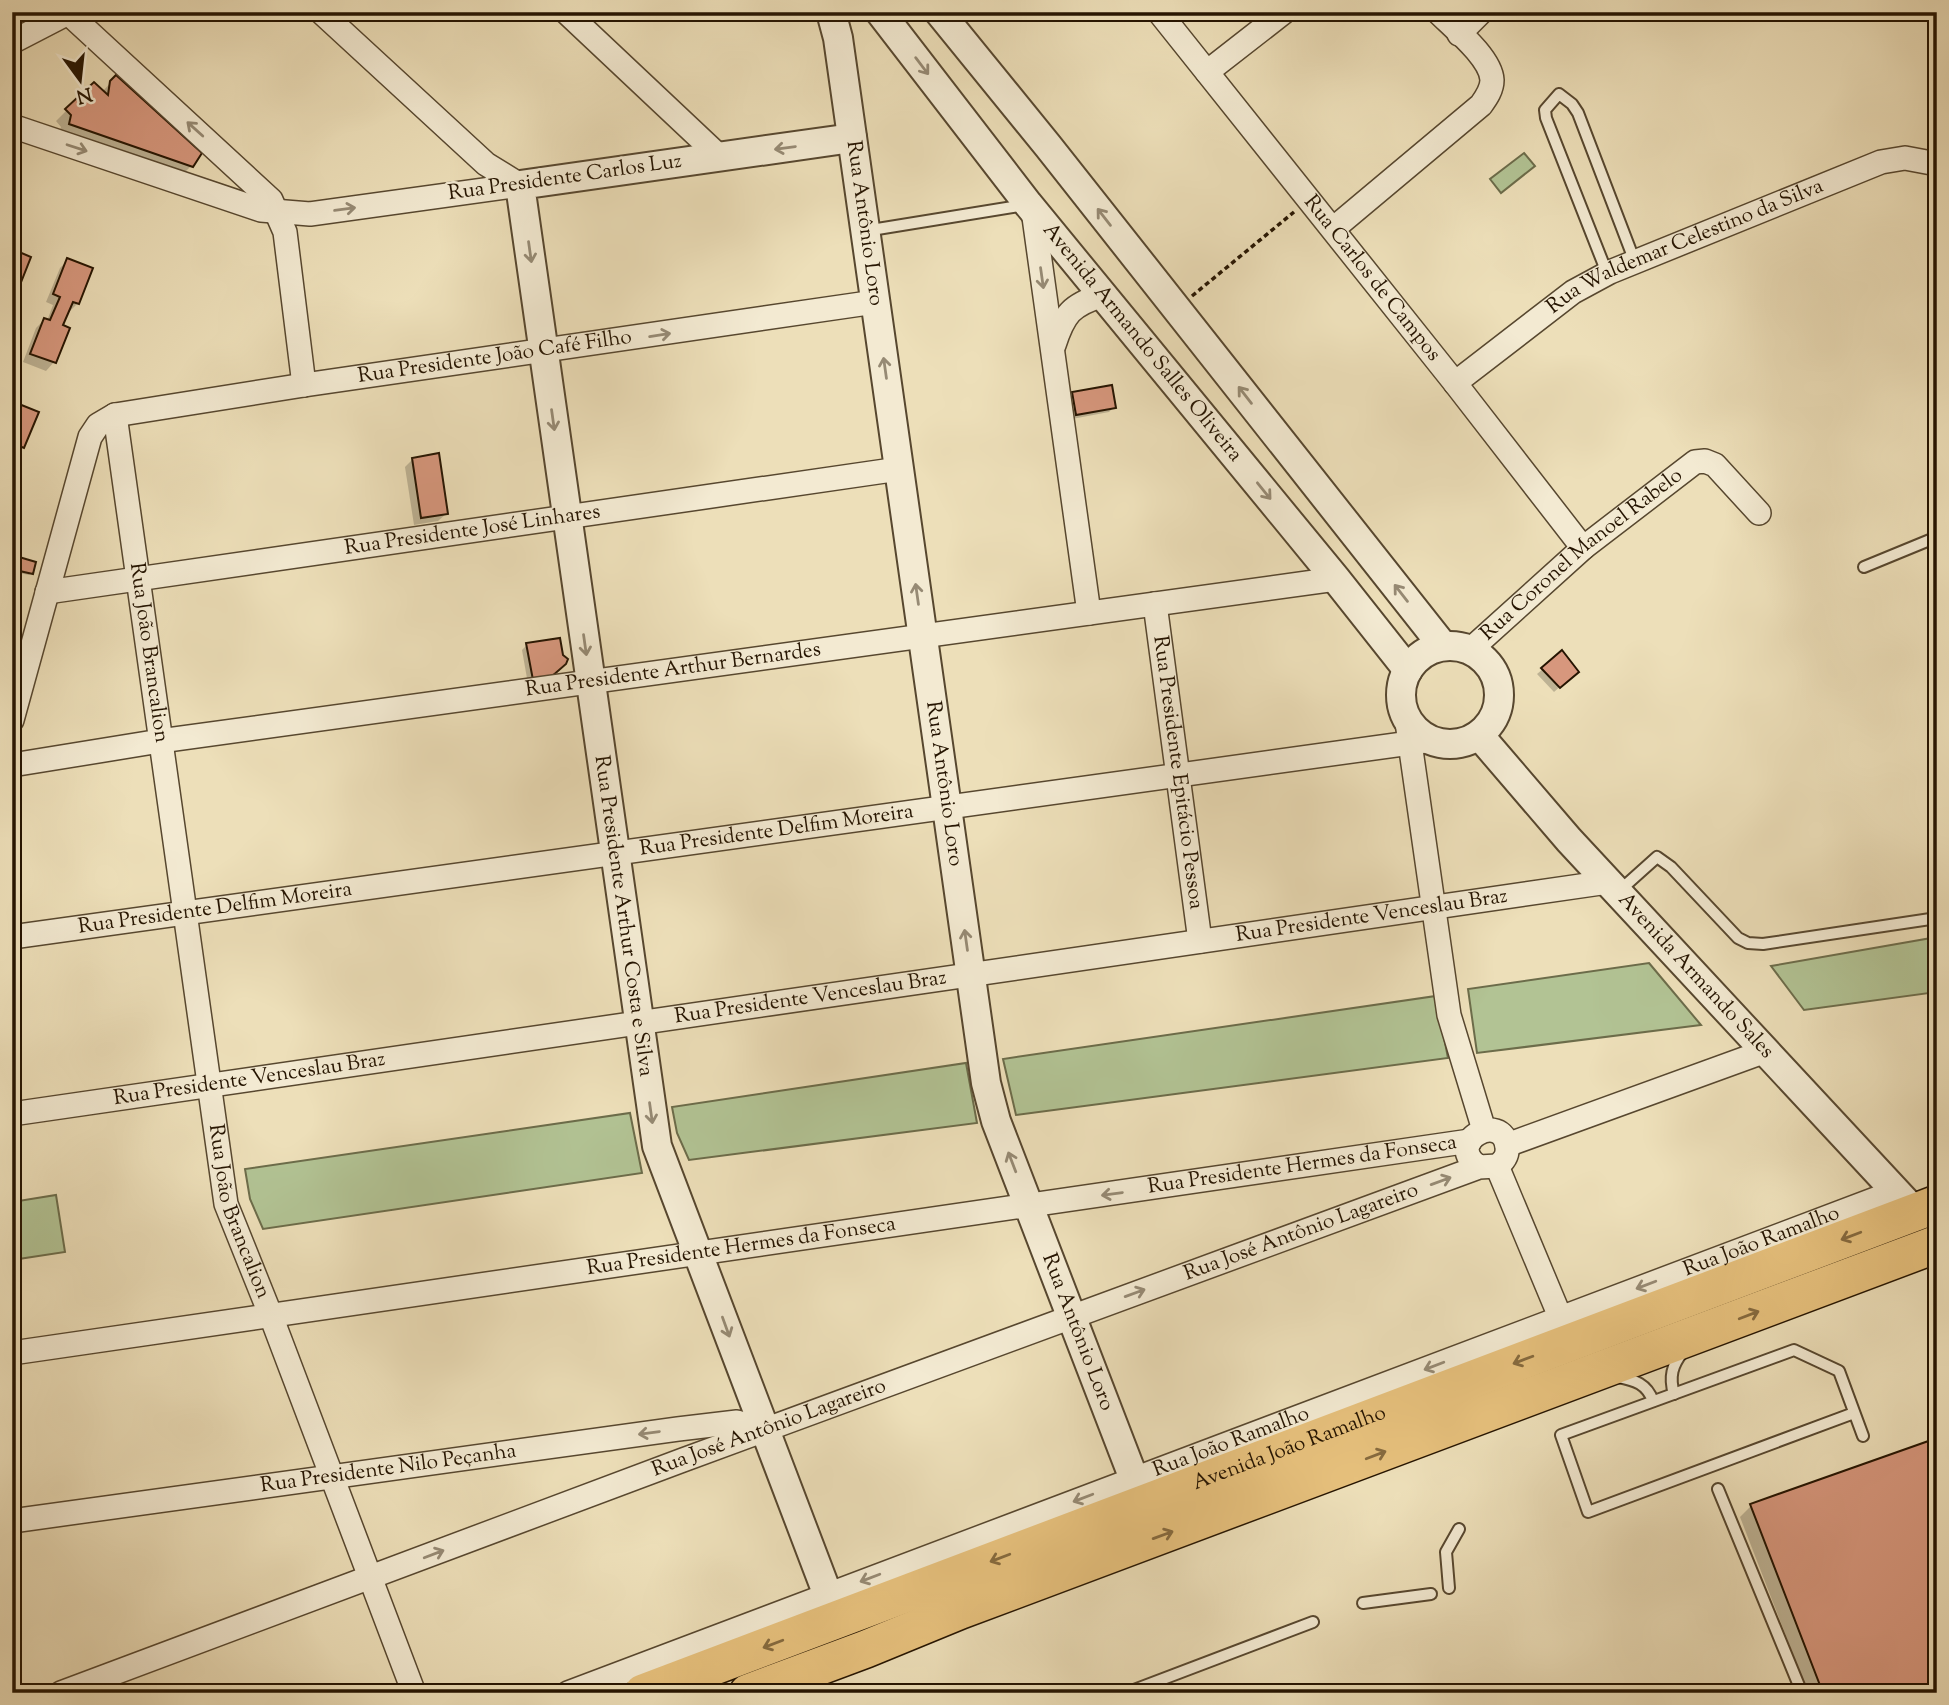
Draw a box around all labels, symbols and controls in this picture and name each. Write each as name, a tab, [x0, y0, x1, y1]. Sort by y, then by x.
north arrow	[46, 46, 116, 116]
one-way arrow	[914, 56, 929, 75]
text: N	[73, 79, 95, 109]
one-way arrow	[187, 121, 204, 138]
street label: Rua Antônio Loro	[838, 139, 891, 308]
one-way arrow	[774, 141, 796, 154]
one-way arrow	[66, 142, 88, 155]
street label: Rua Presidente Carlos Luz	[446, 147, 684, 209]
street label: Rua Waldemar Celestino da Silva	[1541, 172, 1828, 322]
street label: Rua Carlos de Campos	[1296, 189, 1447, 368]
one-way arrow	[333, 202, 356, 215]
one-way arrow	[1096, 208, 1111, 226]
street label: Avenida Armando Salles Oliveira	[1035, 217, 1249, 469]
one-way arrow	[523, 241, 536, 263]
one-way arrow	[1036, 266, 1049, 289]
street label: Rua Presidente João Café Filho	[356, 323, 634, 392]
one-way arrow	[648, 328, 670, 341]
one-way arrow	[878, 357, 891, 380]
one-way arrow	[1237, 387, 1252, 405]
one-way arrow	[547, 408, 560, 431]
street label: Rua Coronel Manoel Rabelo	[1474, 461, 1689, 648]
one-way arrow	[1256, 482, 1272, 500]
street label: Rua Presidente José Linhares	[343, 497, 602, 564]
street label: Rua João Brancalion	[121, 561, 176, 745]
one-way arrow	[910, 583, 923, 605]
one-way arrow	[1393, 584, 1409, 602]
one-way arrow	[579, 633, 592, 656]
street label: Rua Presidente Epitácio Pessoa	[1144, 634, 1211, 912]
street label: Rua Presidente Arthur Bernardes	[524, 635, 823, 705]
street label: Rua Antônio Loro	[917, 699, 970, 868]
street label: Rua Presidente Arthur Costa e Silva	[586, 754, 660, 1079]
street label: Rua Presidente Delfim Moreira	[638, 797, 916, 865]
street label: Rua Presidente Delfim Moreira	[76, 875, 354, 943]
street label: Rua Presidente Venceslau Braz	[1234, 882, 1510, 951]
street label: Avenida Armando Sales	[1610, 886, 1781, 1066]
one-way arrow	[959, 929, 972, 952]
street label: Rua Presidente Venceslau Braz	[673, 963, 949, 1032]
street label: Rua Presidente Venceslau Braz	[112, 1045, 387, 1114]
one-way arrow	[645, 1101, 658, 1124]
street label: Rua João Brancalion	[200, 1122, 278, 1303]
street label: Rua Presidente Hermes da Fonseca	[1146, 1128, 1459, 1203]
one-way arrow	[1004, 1152, 1017, 1173]
one-way arrow	[1429, 1174, 1451, 1186]
street label: Rua José Antônio Lagareiro	[1180, 1176, 1423, 1289]
one-way arrow	[1101, 1188, 1123, 1201]
street label: Rua João Ramalho	[1679, 1199, 1844, 1285]
street label: Rua Presidente Hermes da Fonseca	[585, 1210, 898, 1284]
one-way arrow	[1840, 1231, 1862, 1244]
street label: Rua Antônio Loro	[1033, 1249, 1121, 1415]
one-way arrow	[1636, 1280, 1658, 1293]
one-way arrow	[1124, 1286, 1146, 1299]
one-way arrow	[1738, 1307, 1760, 1320]
one-way arrow	[721, 1315, 734, 1337]
one-way arrow	[1513, 1355, 1535, 1367]
one-way arrow	[1423, 1360, 1445, 1373]
street label: Rua José Antônio Lagareiro	[648, 1371, 891, 1485]
street label: Rua João Ramalho	[1149, 1399, 1314, 1486]
street label: Avenida João Ramalho	[1188, 1399, 1390, 1499]
one-way arrow	[638, 1427, 661, 1440]
street label: Rua Presidente Nilo Peçanha	[259, 1436, 519, 1502]
one-way arrow	[1364, 1448, 1386, 1461]
one-way arrow	[1073, 1493, 1095, 1505]
one-way arrow	[1151, 1528, 1173, 1540]
one-way arrow	[423, 1547, 445, 1559]
one-way arrow	[990, 1552, 1011, 1565]
one-way arrow	[860, 1573, 882, 1586]
one-way arrow	[763, 1638, 785, 1651]

